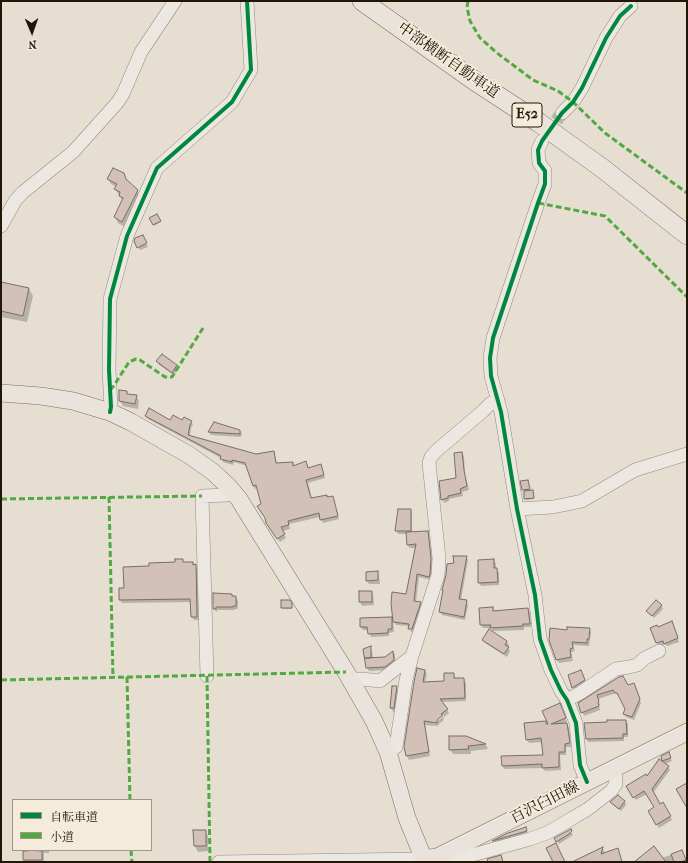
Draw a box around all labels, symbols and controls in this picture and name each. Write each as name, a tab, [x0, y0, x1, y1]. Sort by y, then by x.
north arrow	[12, 12, 52, 52]
street label: 中部横断自動車道	[394, 19, 502, 103]
text: N	[28, 38, 37, 51]
road number: E52	[512, 103, 542, 127]
street label: 百沢臼田線	[508, 778, 582, 828]
legend	[12, 799, 152, 851]
text: 自転車道	[50, 810, 98, 824]
text: 小道	[50, 830, 74, 844]

